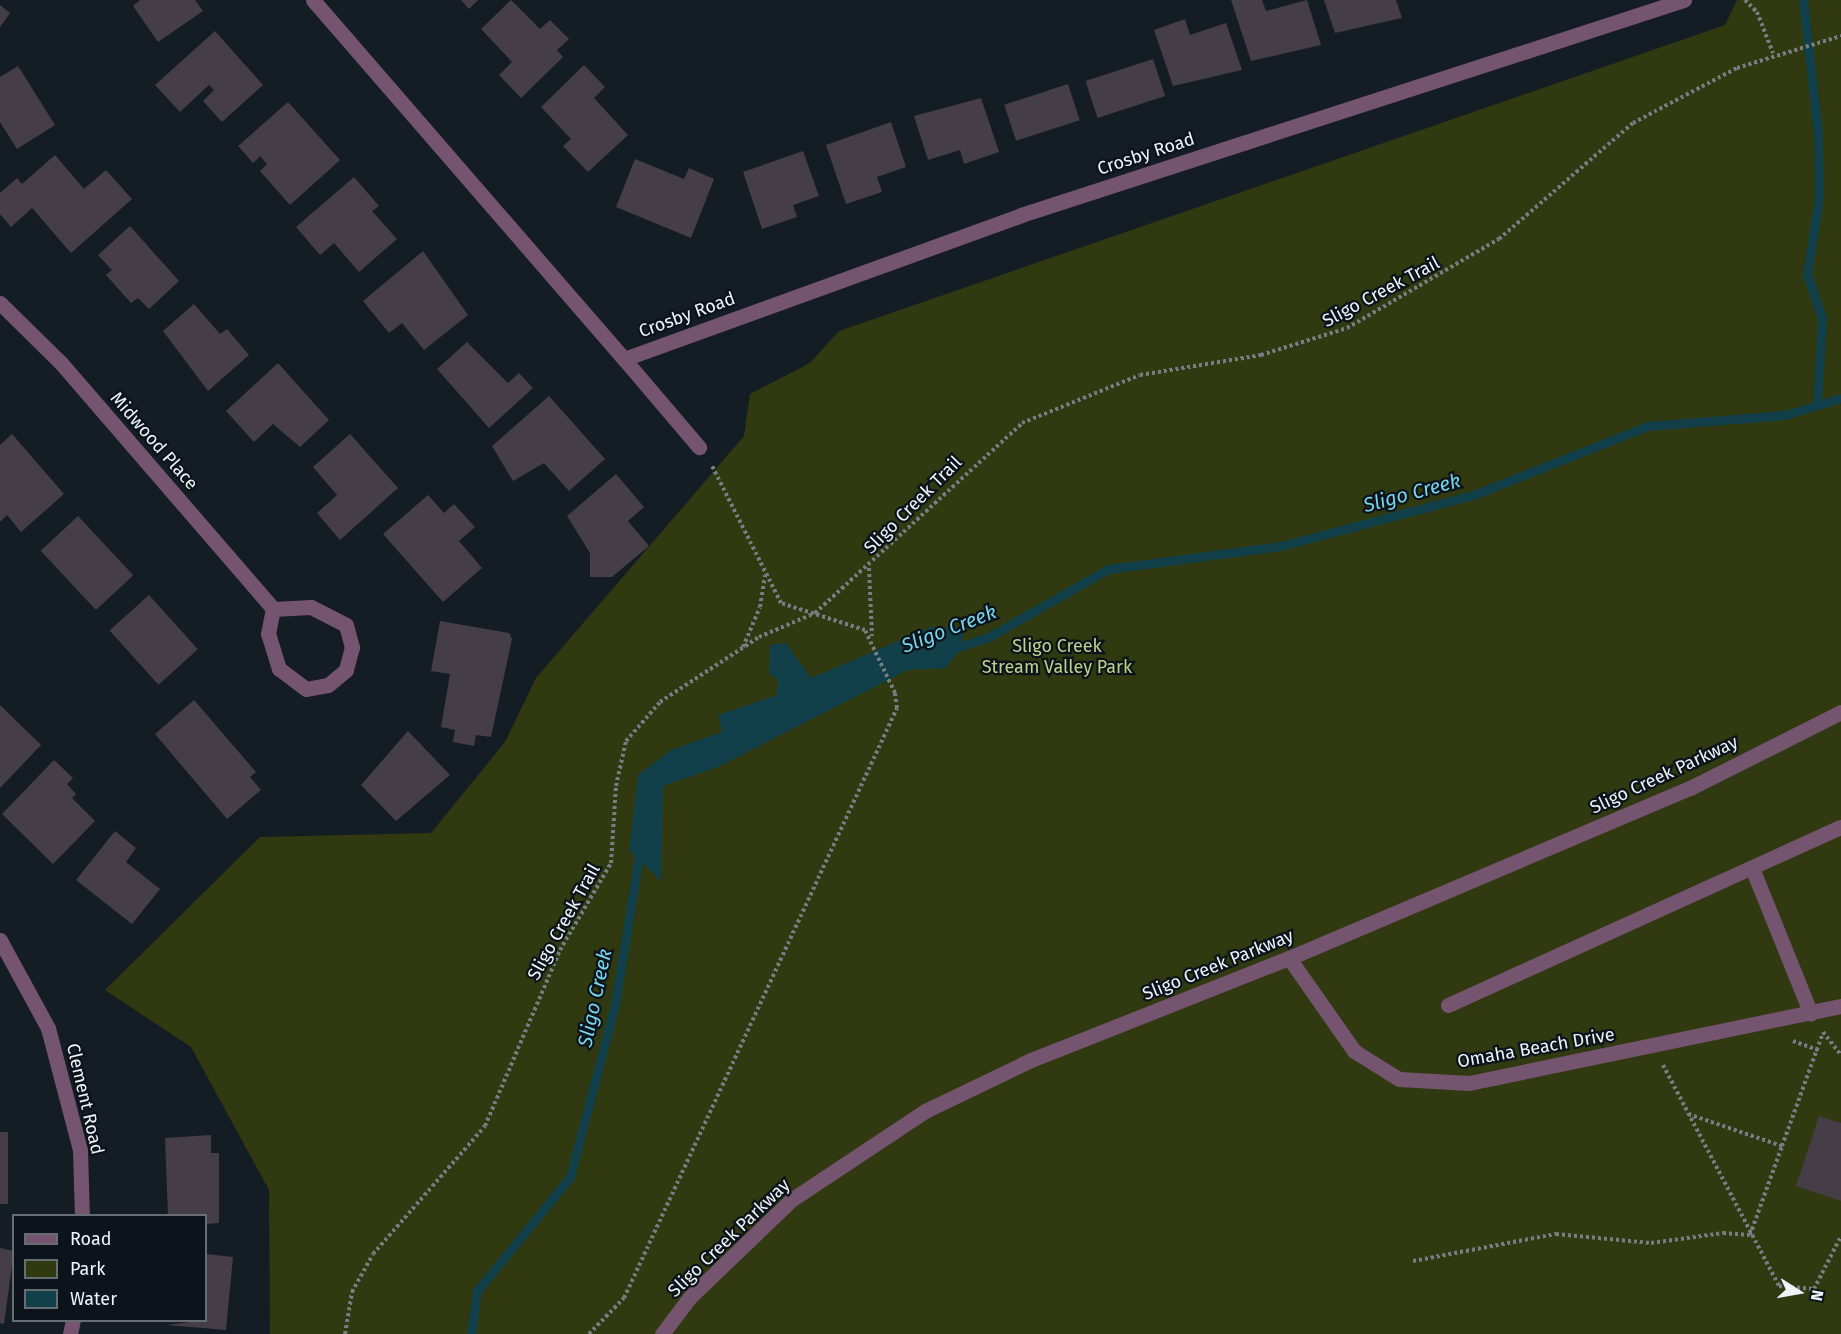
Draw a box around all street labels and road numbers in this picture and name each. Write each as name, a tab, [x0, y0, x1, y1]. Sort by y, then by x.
street label: Crosby Road	[1095, 128, 1197, 180]
street label: Sligo Creek Trail	[1319, 252, 1443, 332]
street label: Crosby Road	[636, 288, 738, 342]
street label: Midwood Place	[106, 388, 202, 494]
street label: Sligo Creek Trail	[860, 452, 966, 558]
street label: Sligo Creek Parkway	[1587, 731, 1741, 819]
street label: Sligo Creek Trail	[523, 860, 605, 984]
street label: Sligo Creek Parkway	[1139, 925, 1297, 1005]
street label: Omaha Beach Drive	[1456, 1024, 1616, 1072]
street label: Clement Road	[62, 1041, 108, 1157]
street label: Sligo Creek Parkway	[664, 1174, 794, 1302]

